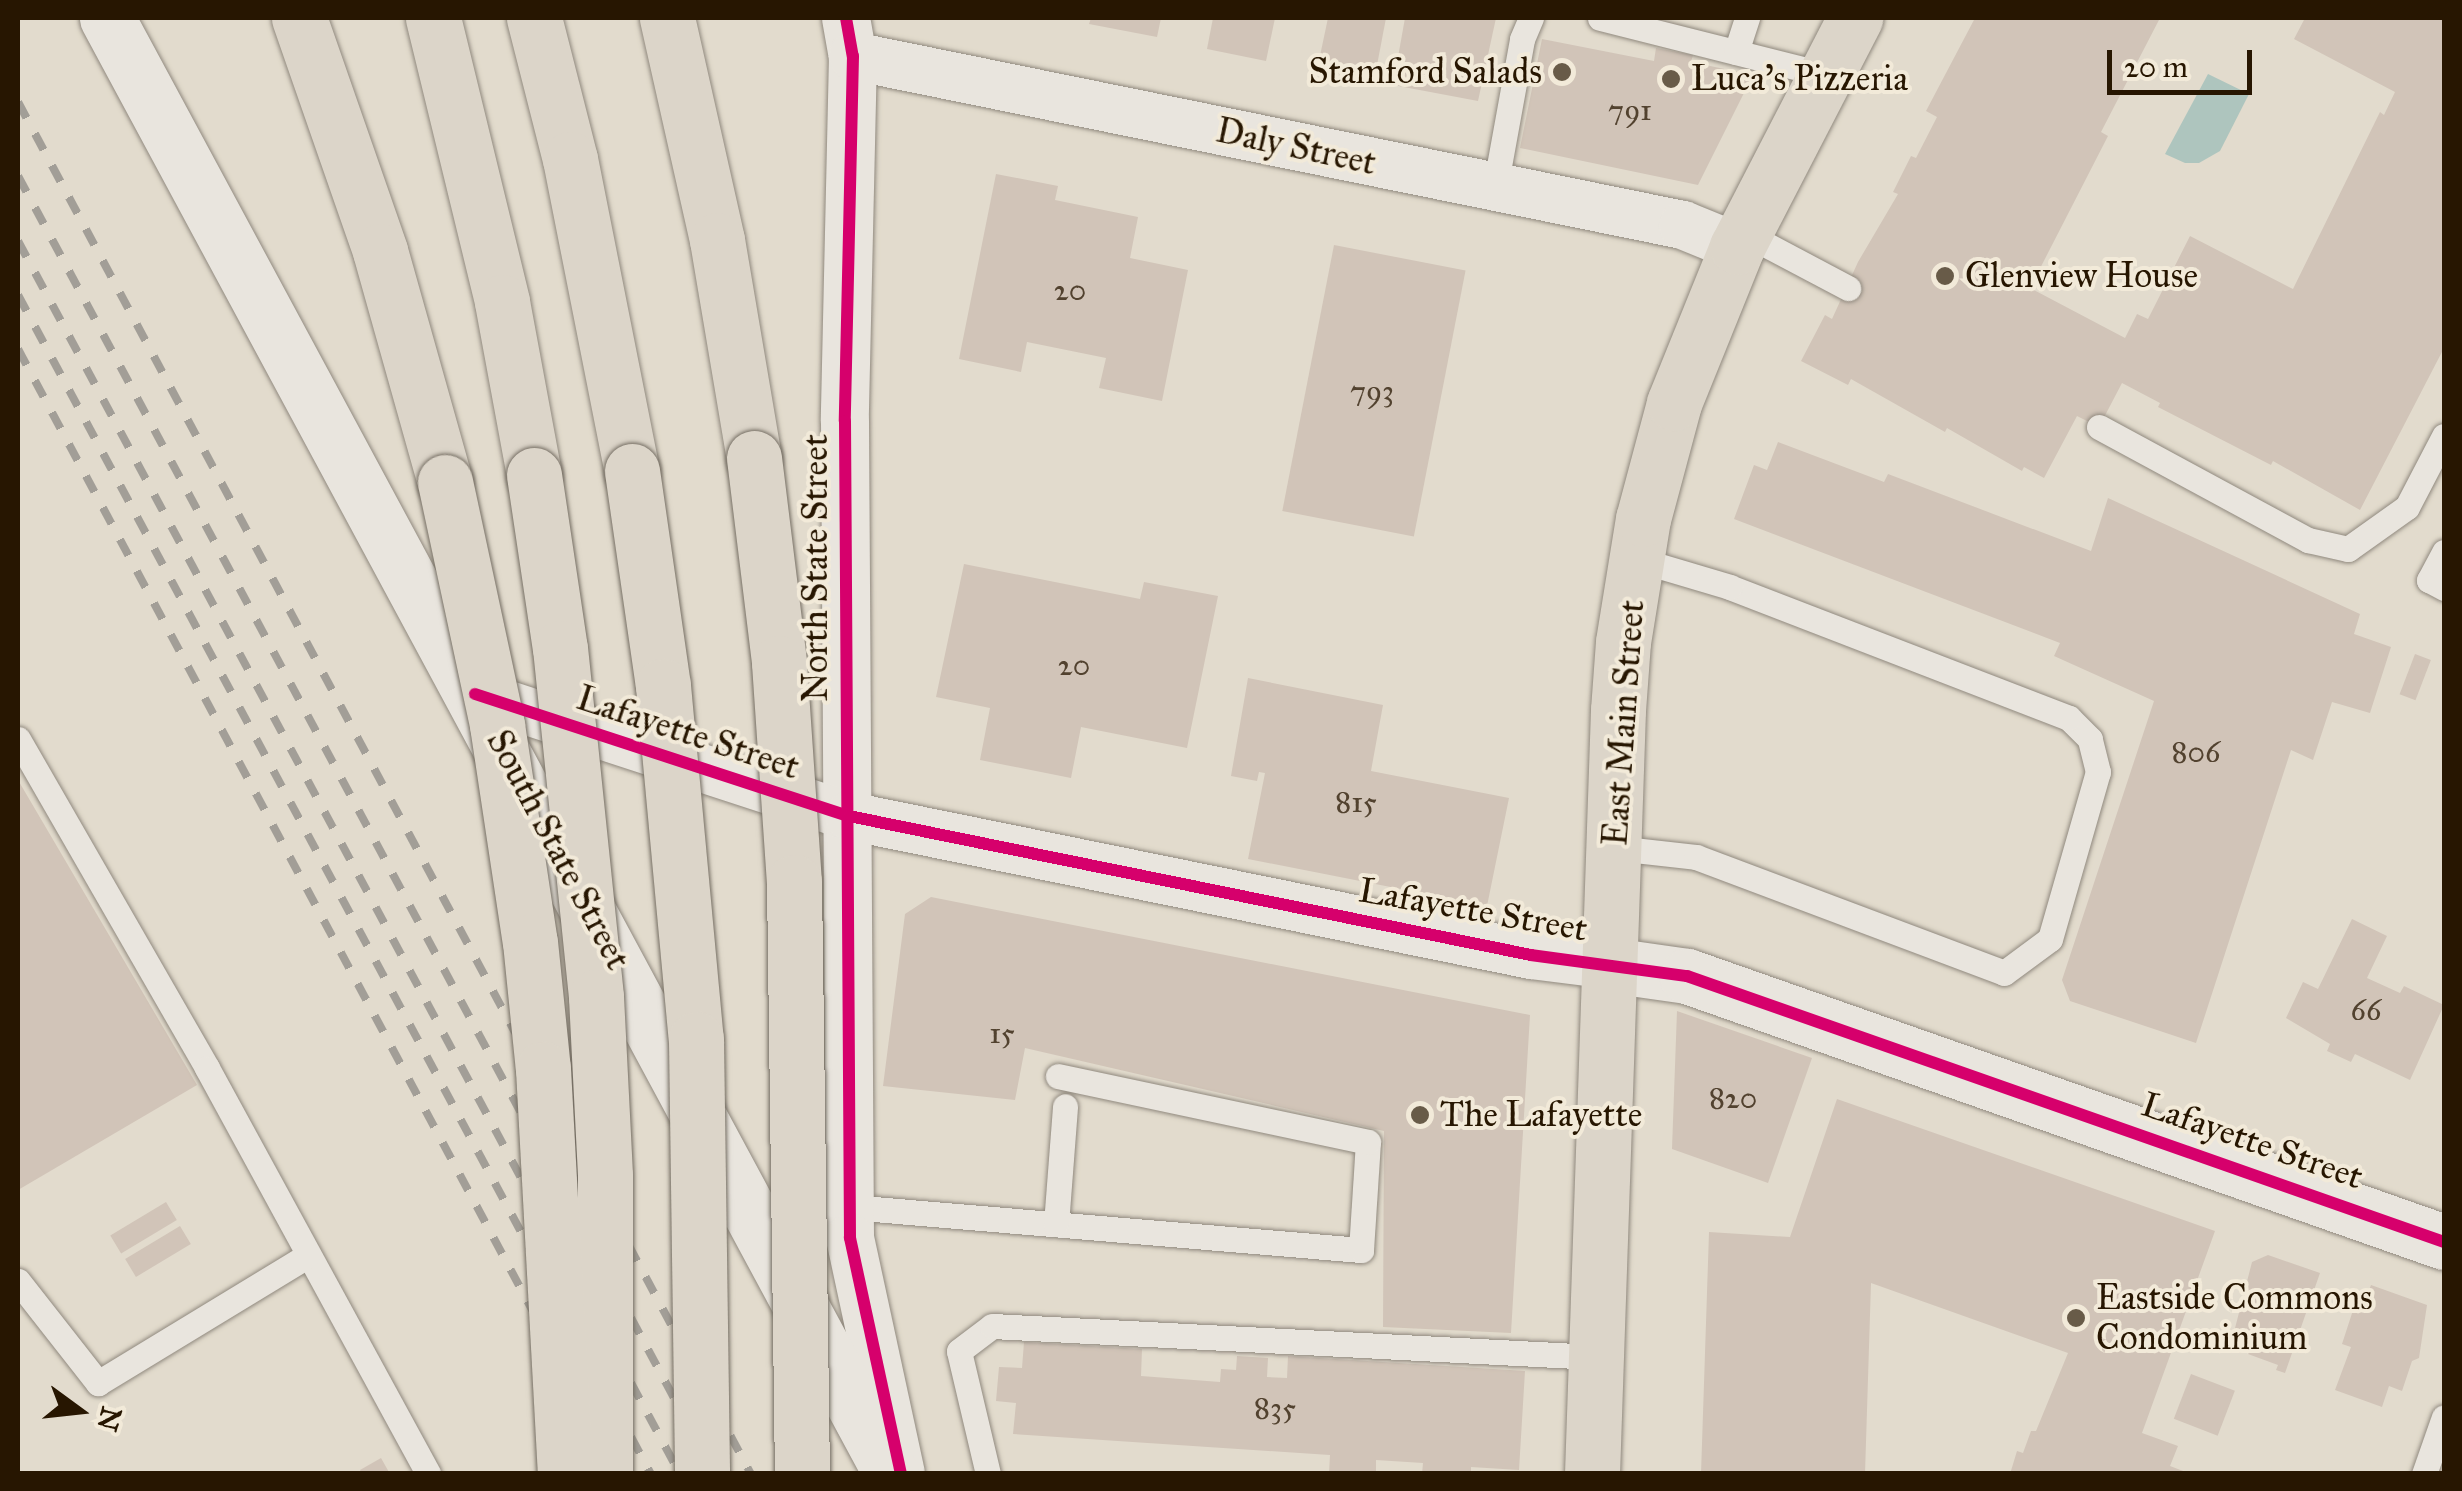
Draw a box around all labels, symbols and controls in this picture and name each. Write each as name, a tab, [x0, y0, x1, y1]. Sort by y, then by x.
scale bar	[2112, 30, 2257, 92]
text: 20 m	[2124, 49, 2188, 85]
place label: Stamford Salads	[1308, 51, 1542, 93]
place label: Luca's Pizzeria	[1691, 58, 1908, 100]
marker: Stamford Salads	[1551, 61, 1573, 83]
marker: Luca's Pizzeria	[1660, 68, 1682, 90]
house number: 791	[1608, 92, 1652, 128]
street label: Daly Street	[1212, 110, 1380, 184]
place label: Glenview House	[1965, 255, 2198, 297]
marker: Glenview House	[1934, 265, 1956, 287]
house number: 20	[1054, 272, 1086, 308]
house number: 793	[1350, 373, 1394, 409]
street label: North State Street	[795, 434, 837, 702]
street label: East Main Street	[1594, 599, 1654, 847]
house number: 20	[1058, 647, 1090, 683]
street label: Lafayette Street	[572, 677, 804, 789]
street label: South State Street	[477, 723, 639, 977]
house number: 806	[2172, 734, 2220, 770]
house number: 815	[1335, 784, 1377, 820]
street label: Lafayette Street	[1355, 869, 1591, 951]
house number: 66	[2351, 992, 2381, 1028]
house number: 15	[989, 1015, 1015, 1051]
house number: 820	[1709, 1080, 1757, 1116]
street label: Lafayette Street	[2136, 1084, 2368, 1198]
place label: The Lafayette	[1440, 1094, 1642, 1136]
marker: The Lafayette	[1409, 1104, 1431, 1126]
place label: Eastside Commons Condominium	[2096, 1277, 2373, 1359]
marker: Eastside Commons Condominium	[2065, 1307, 2087, 1329]
north arrow	[30, 1361, 130, 1461]
house number: 835	[1254, 1390, 1296, 1426]
text: N	[89, 1403, 129, 1435]

